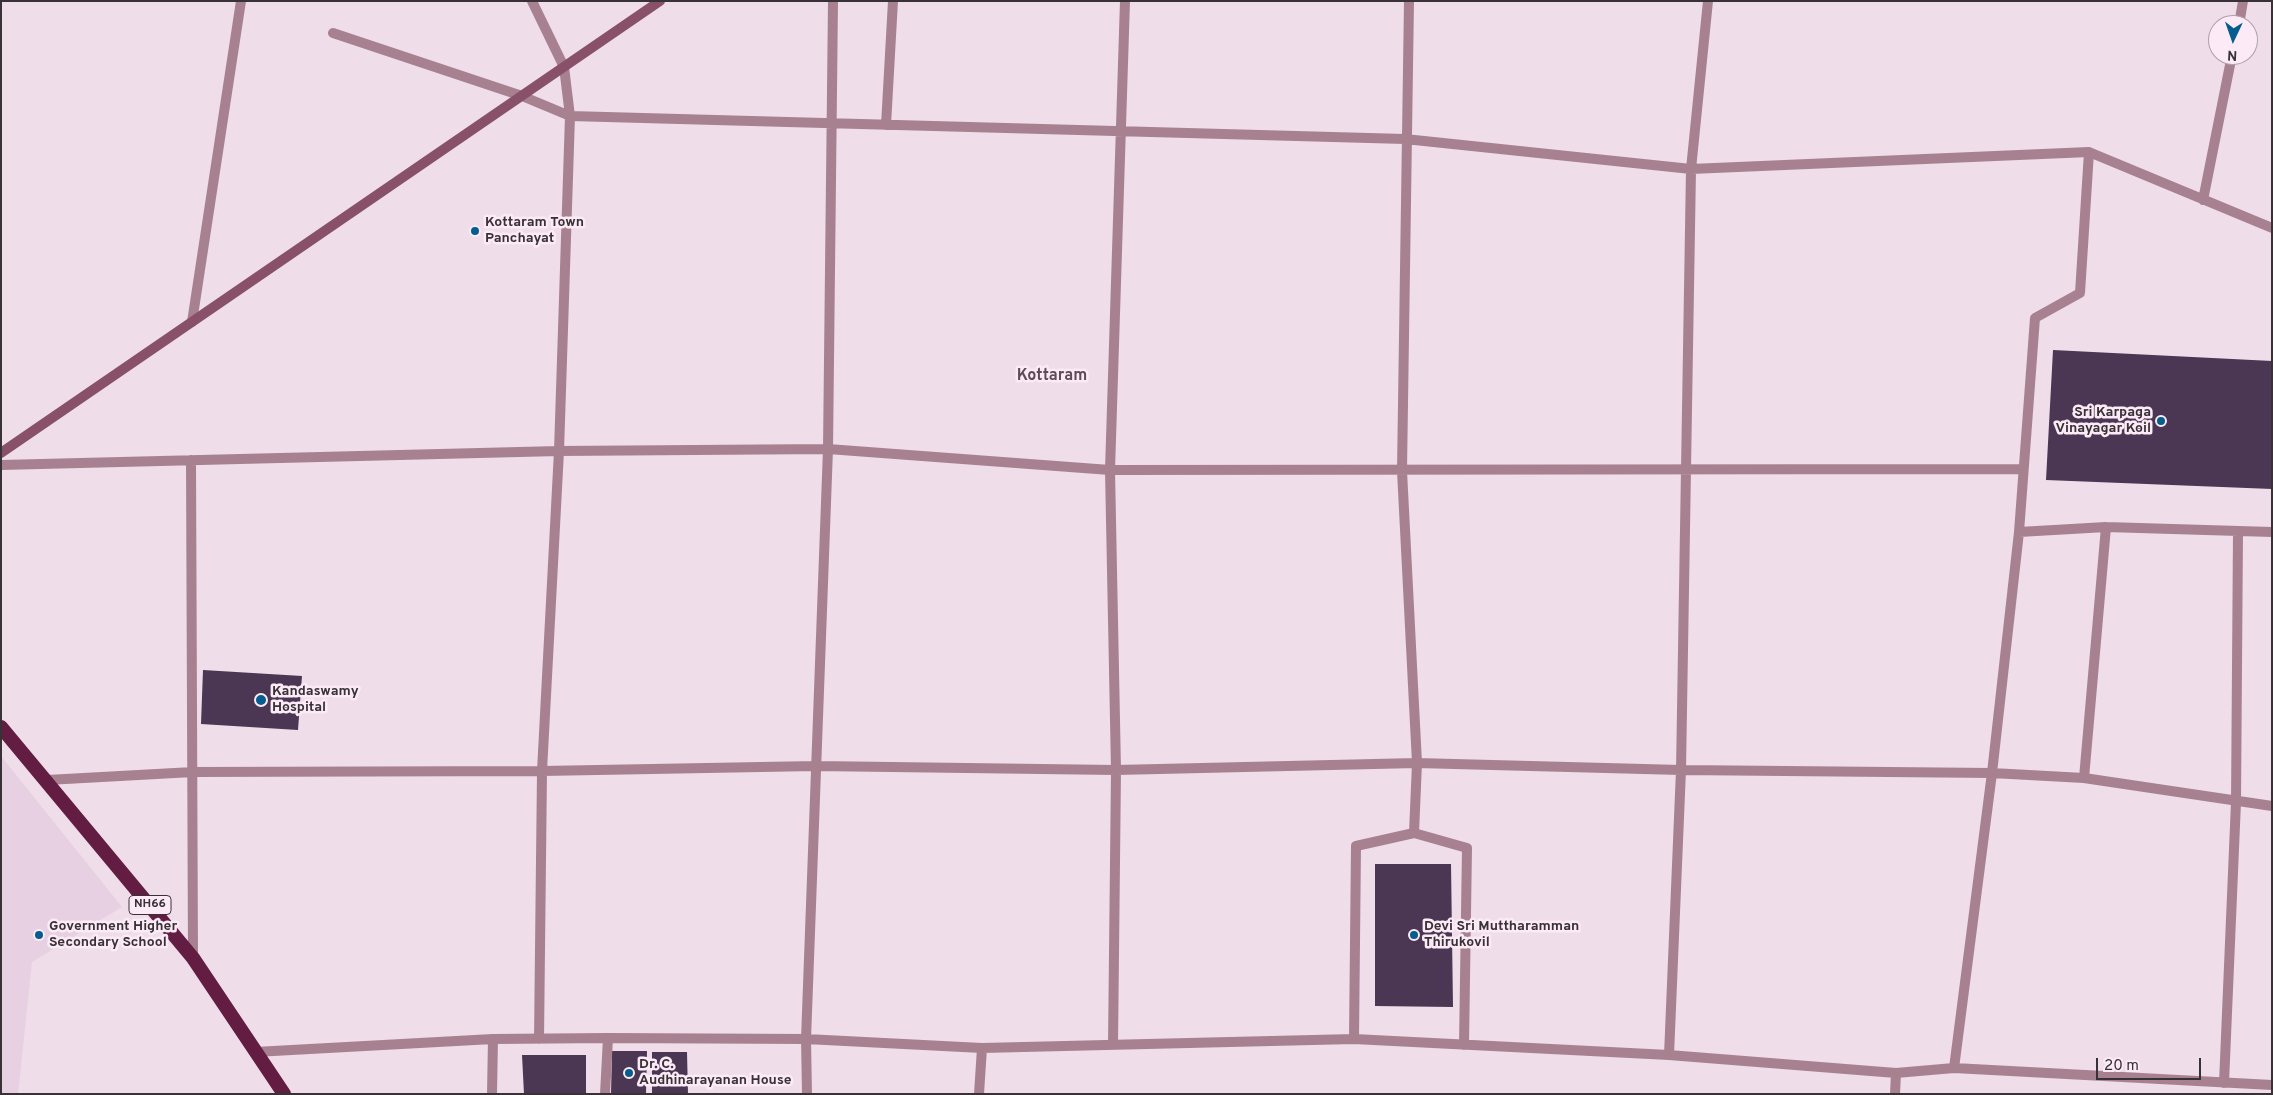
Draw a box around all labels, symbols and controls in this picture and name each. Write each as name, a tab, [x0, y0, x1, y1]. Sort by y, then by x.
north arrow	[2208, 15, 2258, 65]
text: N	[2227, 46, 2238, 63]
place label: Kottaram Town Panchayat	[485, 215, 584, 248]
marker: Kottaram Town Panchayat	[469, 225, 481, 237]
district label: Kottaram	[1017, 367, 1087, 387]
place label: Sri Karpaga Vinayagar Koil	[2055, 405, 2151, 438]
marker: Sri Karpaga Vinayagar Koil	[2155, 415, 2167, 427]
place label: Kandaswamy Hospital	[272, 684, 359, 716]
marker: Kandaswamy Hospital	[254, 693, 268, 707]
road number: NH66	[129, 896, 171, 914]
place label: Government Higher Secondary School	[49, 919, 177, 952]
place label: Devi Sri Muttharamman Thirukovil	[1424, 919, 1579, 952]
marker: Government Higher Secondary School	[33, 929, 45, 941]
marker: Devi Sri Muttharamman Thirukovil	[1408, 929, 1420, 941]
scale bar	[2098, 1048, 2203, 1080]
place label: Dr. C. Audhinarayanan House	[639, 1057, 791, 1090]
text: 20 m	[2104, 1057, 2139, 1076]
marker: Dr. C. Audhinarayanan House	[623, 1067, 635, 1079]

